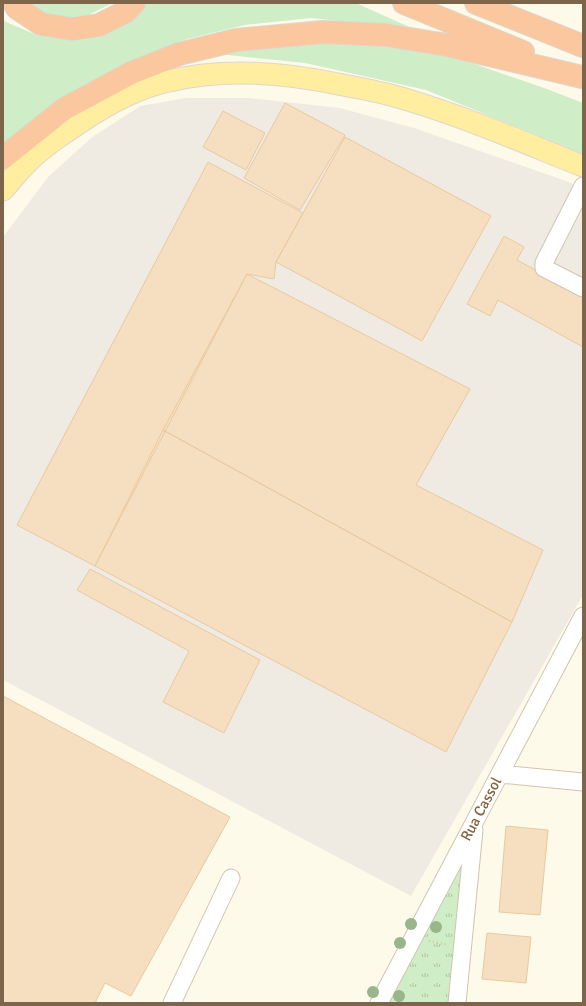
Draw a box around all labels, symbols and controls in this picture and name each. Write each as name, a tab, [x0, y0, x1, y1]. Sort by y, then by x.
street label: Rua Cassol	[457, 774, 505, 844]

